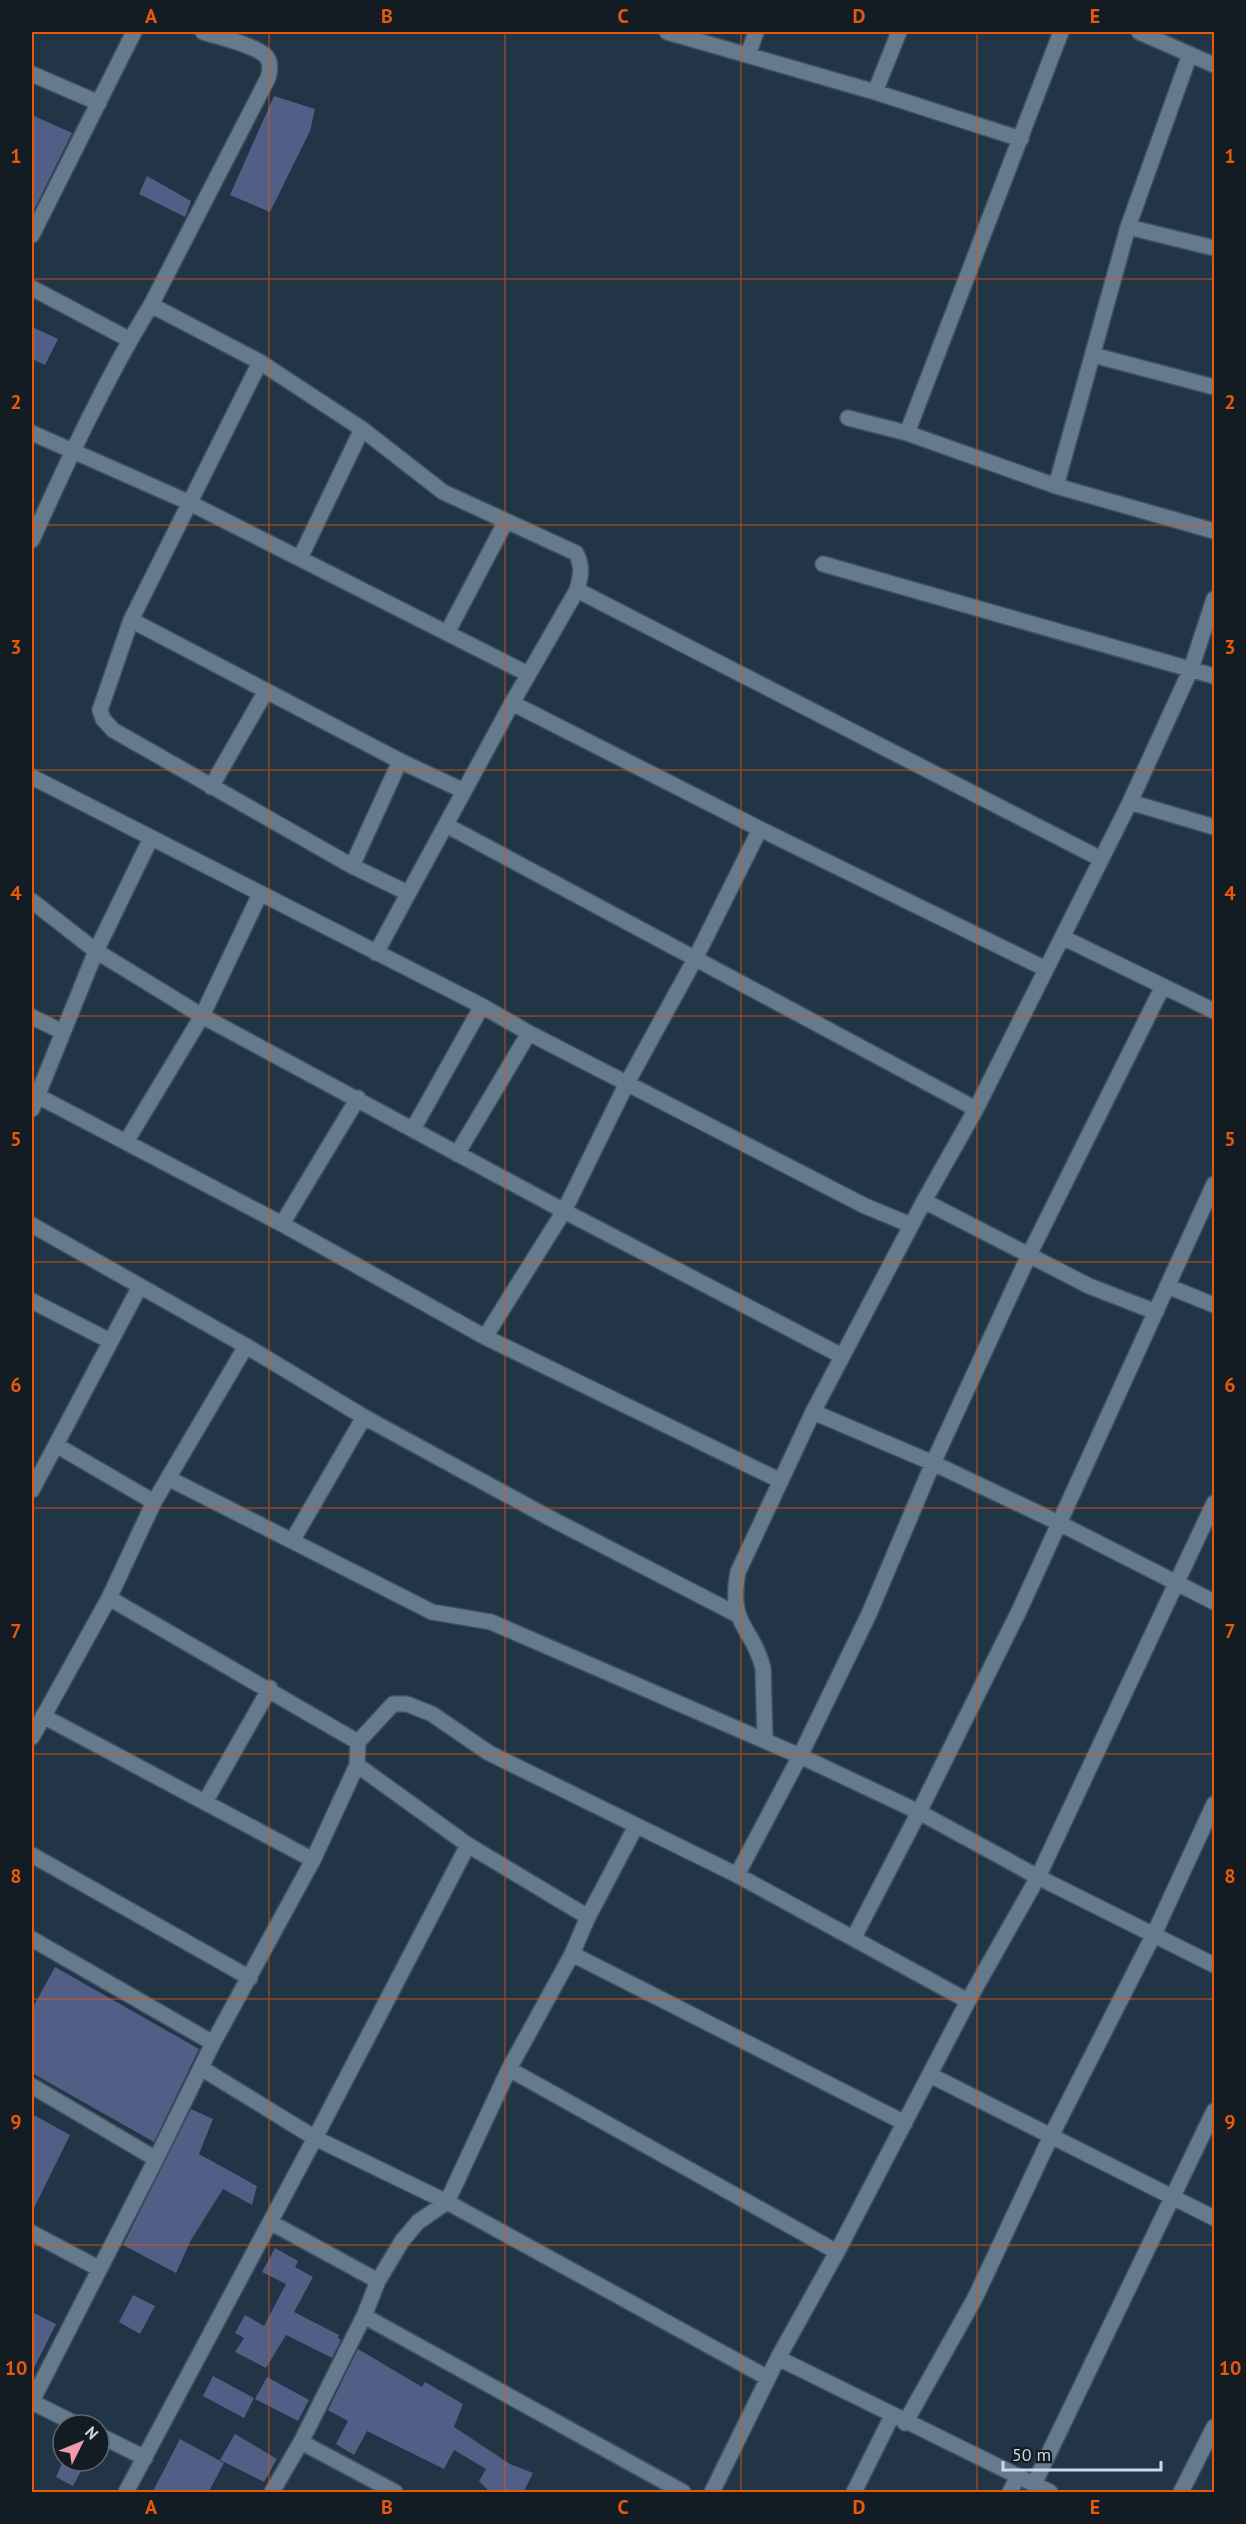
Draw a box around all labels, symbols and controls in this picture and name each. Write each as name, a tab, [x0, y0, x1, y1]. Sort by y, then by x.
text: A	[145, 3, 158, 29]
text: B	[381, 3, 393, 29]
text: C	[617, 3, 629, 29]
text: D	[853, 3, 866, 29]
text: E	[1090, 3, 1100, 29]
text: 1	[10, 143, 22, 169]
text: 1	[1224, 143, 1236, 169]
text: 2	[10, 389, 22, 415]
text: 2	[1224, 389, 1236, 415]
text: 3	[10, 634, 22, 660]
text: 3	[1224, 634, 1236, 660]
text: 4	[10, 880, 22, 906]
text: 4	[1224, 880, 1236, 906]
text: 5	[10, 1126, 22, 1152]
text: 5	[1224, 1126, 1236, 1152]
text: 6	[10, 1372, 22, 1398]
text: 6	[1224, 1372, 1236, 1398]
text: 7	[10, 1618, 22, 1644]
text: 7	[1224, 1618, 1236, 1644]
text: 8	[10, 1863, 22, 1889]
text: 8	[1224, 1863, 1236, 1889]
text: 9	[10, 2109, 22, 2135]
text: 9	[1224, 2109, 1236, 2135]
text: 10	[5, 2355, 27, 2381]
text: 10	[1219, 2355, 1241, 2381]
north arrow	[51, 2413, 111, 2473]
text: N	[81, 2422, 103, 2443]
scale bar	[1003, 2434, 1160, 2472]
text: 50 m	[1012, 2443, 1051, 2466]
text: A	[145, 2494, 158, 2520]
text: B	[381, 2494, 393, 2520]
text: C	[617, 2494, 629, 2520]
text: D	[853, 2494, 866, 2520]
text: E	[1090, 2494, 1100, 2520]

